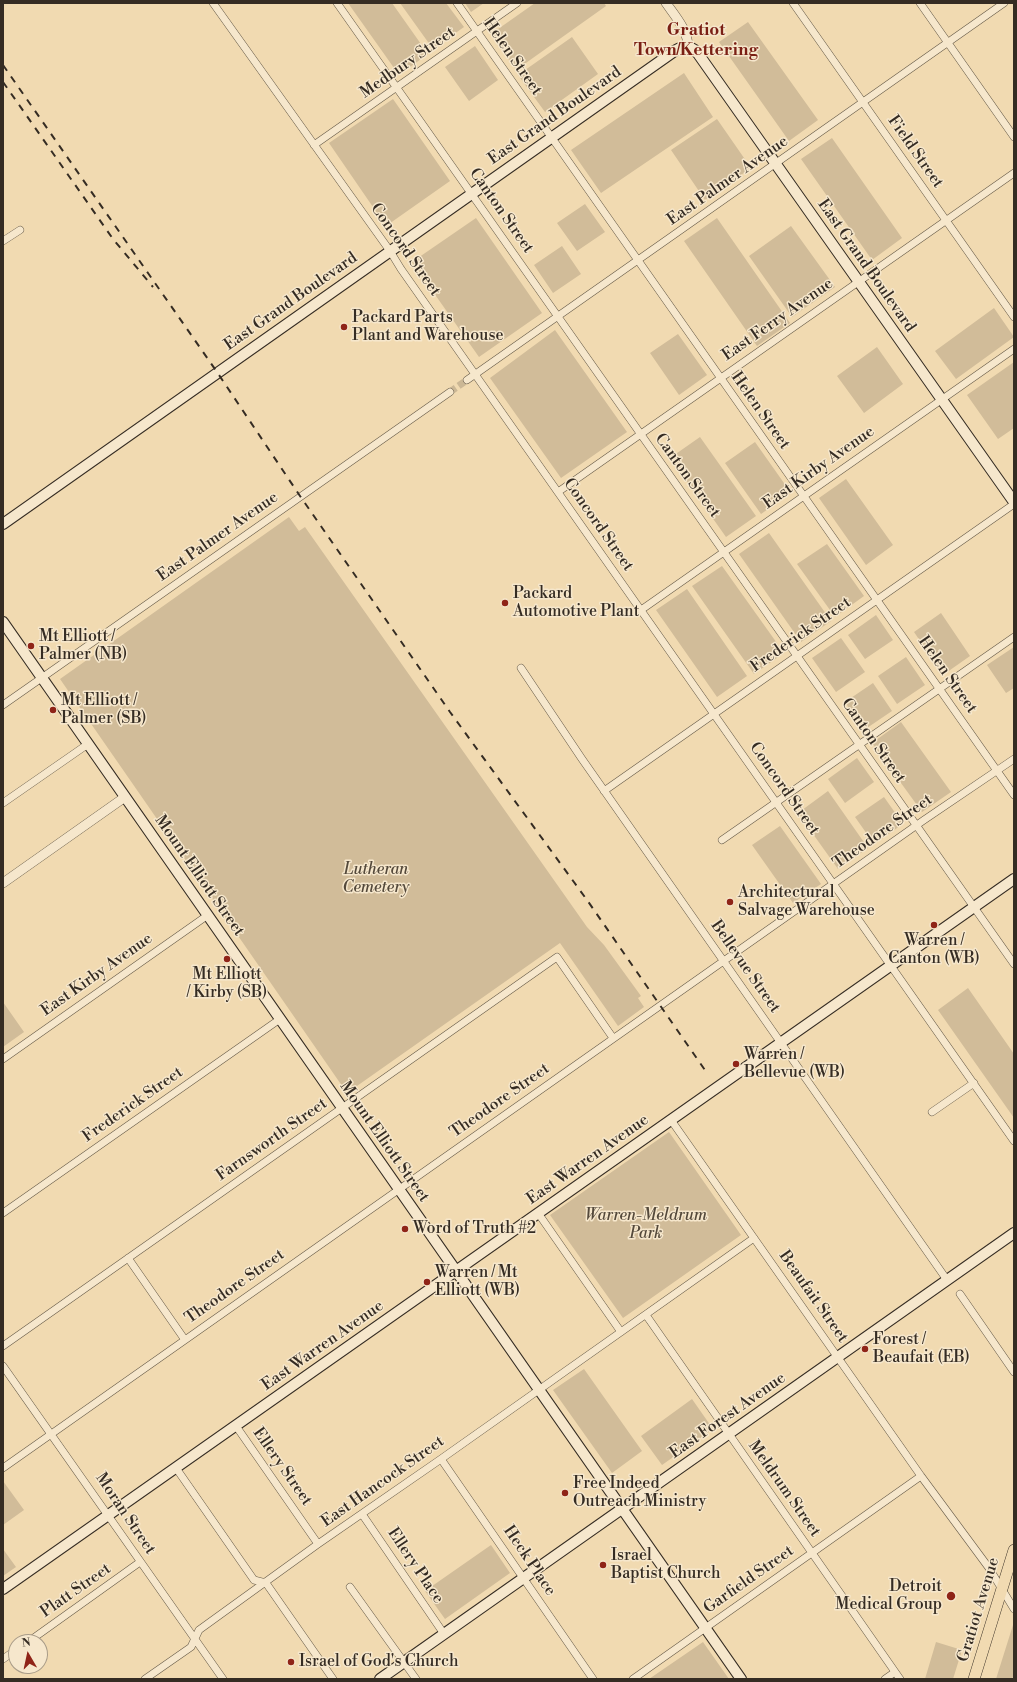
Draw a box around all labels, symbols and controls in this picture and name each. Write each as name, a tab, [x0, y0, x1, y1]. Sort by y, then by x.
street label: Helen Street	[478, 15, 546, 99]
district label: Gratiot Town/Kettering	[634, 21, 758, 61]
street label: Medbury Street	[357, 23, 459, 103]
street label: East Grand Boulevard	[485, 63, 625, 169]
street label: Field Street	[883, 112, 947, 192]
street label: East Palmer Avenue	[664, 132, 792, 230]
street label: Canton Street	[465, 165, 537, 257]
street label: East Grand Boulevard	[813, 196, 919, 336]
street label: Concord Street	[366, 200, 444, 300]
street label: East Grand Boulevard	[221, 249, 361, 355]
street label: East Ferry Avenue	[719, 274, 837, 366]
place label: Packard Parts Plant and Warehouse	[352, 308, 503, 346]
marker: Packard Parts Plant and Warehouse	[339, 322, 349, 332]
street label: Helen Street	[726, 369, 794, 453]
street label: East Kirby Avenue	[760, 422, 878, 514]
street label: Canton Street	[650, 430, 724, 522]
street label: Concord Street	[559, 475, 637, 575]
street label: East Palmer Avenue	[154, 488, 282, 586]
place label: Packard Automotive Plant	[513, 584, 639, 622]
street label: Frederick Street	[747, 593, 855, 677]
marker: Packard Automotive Plant	[500, 598, 510, 608]
place label: Mt Elliott / Palmer (NB)	[39, 627, 127, 665]
street label: Helen Street	[913, 633, 981, 717]
marker: Mt Elliott / Palmer (NB)	[26, 641, 36, 651]
place label: Mt Elliott / Palmer (SB)	[61, 691, 147, 729]
street label: Canton Street	[837, 695, 909, 787]
marker: Mt Elliott / Palmer (SB)	[48, 705, 58, 715]
street label: Concord Street	[745, 739, 823, 839]
street label: Theodore Street	[829, 791, 937, 873]
street label: Mount Elliott Street	[150, 812, 248, 940]
park label: Lutheran Cemetery	[342, 860, 410, 898]
place label: Architectural Salvage Warehouse	[738, 883, 875, 921]
marker: Architectural Salvage Warehouse	[725, 897, 735, 907]
street label: Bellevue Street	[706, 917, 784, 1017]
marker: Warren / Canton (WB)	[929, 920, 939, 930]
street label: East Kirby Avenue	[38, 929, 156, 1021]
place label: Warren / Canton (WB)	[888, 931, 980, 969]
marker: Mt Elliott / Kirby (SB)	[222, 954, 232, 964]
place label: Mt Elliott / Kirby (SB)	[187, 965, 267, 1003]
place label: Warren / Bellevue (WB)	[744, 1045, 845, 1083]
marker: Warren / Bellevue (WB)	[731, 1059, 741, 1069]
street label: Theodore Street	[446, 1060, 554, 1142]
street label: Frederick Street	[79, 1063, 187, 1147]
street label: Mount Elliott Street	[335, 1078, 433, 1206]
street label: Farnsworth Street	[213, 1095, 331, 1185]
street label: East Warren Avenue	[523, 1111, 653, 1209]
park label: Warren-Meldrum Park	[585, 1206, 707, 1244]
place label: Word of Truth #2	[413, 1219, 536, 1239]
marker: Word of Truth #2	[400, 1224, 410, 1234]
street label: Theodore Street	[181, 1246, 289, 1328]
street label: Beaufait Street	[774, 1247, 852, 1347]
place label: Warren / Mt Elliott (WB)	[435, 1263, 520, 1301]
marker: Warren / Mt Elliott (WB)	[422, 1277, 432, 1287]
street label: East Warren Avenue	[258, 1297, 388, 1395]
place label: Forest / Beaufait (EB)	[873, 1330, 970, 1368]
marker: Forest / Beaufait (EB)	[860, 1344, 870, 1354]
street label: East Forest Avenue	[666, 1369, 790, 1463]
street label: Ellery Street	[248, 1424, 316, 1510]
street label: East Hancock Street	[318, 1432, 448, 1532]
street label: Meldrum Street	[744, 1437, 824, 1541]
street label: Moran Street	[91, 1470, 159, 1558]
place label: Free Indeed Outreach Ministry	[573, 1474, 706, 1512]
marker: Free Indeed Outreach Ministry	[560, 1488, 570, 1498]
street label: Heck Place	[499, 1522, 559, 1600]
street label: Ellery Place	[383, 1525, 447, 1607]
street label: Garfield Street	[700, 1542, 798, 1618]
place label: Israel Baptist Church	[611, 1546, 720, 1584]
street label: Gratiot Avenue	[954, 1555, 1004, 1665]
street label: Platt Street	[37, 1560, 115, 1622]
marker: Israel Baptist Church	[598, 1560, 608, 1570]
place label: Detroit Medical Group	[835, 1577, 942, 1615]
marker: Detroit Medical Group	[945, 1590, 957, 1602]
north arrow	[8, 1634, 48, 1674]
text: N	[21, 1636, 32, 1651]
place label: Israel of God's Church	[299, 1652, 459, 1672]
marker: Israel of God's Church	[286, 1657, 296, 1667]

